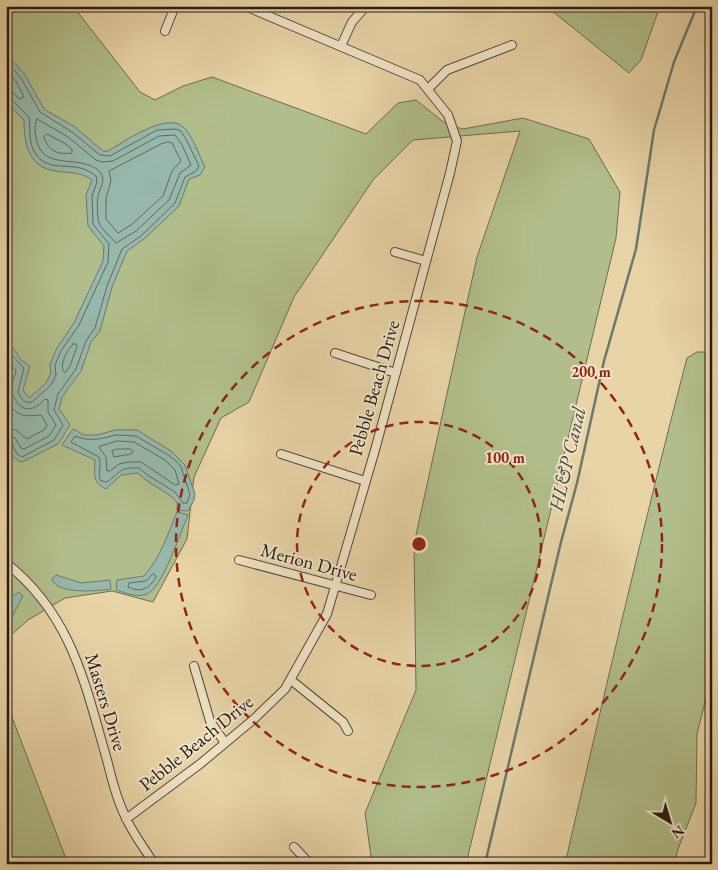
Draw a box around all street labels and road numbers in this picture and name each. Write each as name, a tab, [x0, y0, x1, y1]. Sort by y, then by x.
street label: Pebble Beach Drive	[343, 317, 405, 459]
street label: Merion Drive	[258, 537, 360, 587]
street label: Masters Drive	[79, 650, 133, 754]
street label: Pebble Beach Drive	[134, 689, 258, 797]

